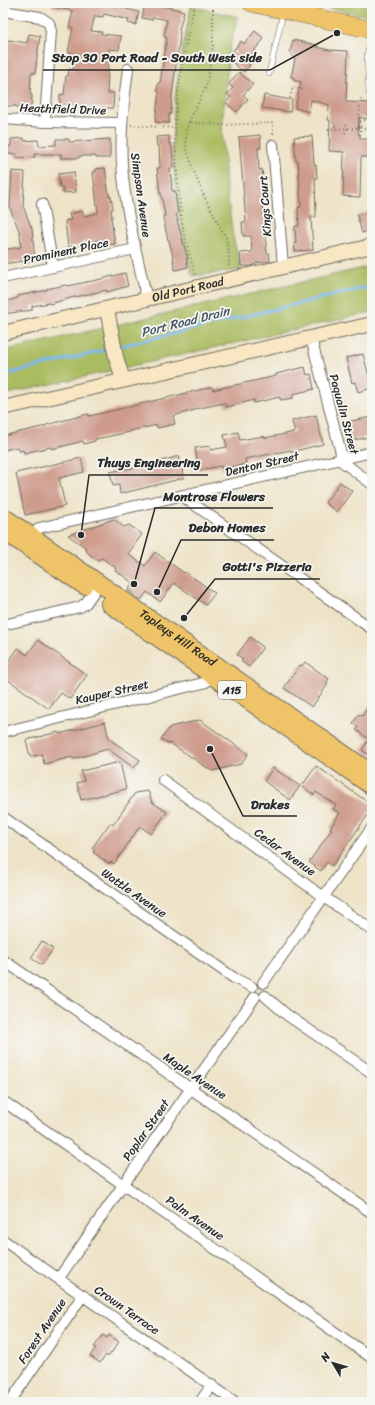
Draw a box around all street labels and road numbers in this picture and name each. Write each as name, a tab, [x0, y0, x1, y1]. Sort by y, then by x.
street label: Heathfield Drive	[19, 96, 107, 122]
street label: Simpson Avenue	[124, 151, 158, 239]
street label: Kings Court	[252, 175, 278, 237]
street label: Prominent Place	[21, 231, 111, 271]
street label: Old Port Road	[150, 270, 227, 309]
street label: Paqualin Street	[323, 371, 366, 458]
street label: Denton Street	[223, 445, 302, 483]
street label: Tapleys Hill Road	[135, 603, 222, 673]
street label: Kauper Street	[73, 673, 151, 711]
road number: A15	[218, 681, 246, 699]
street label: Cedar Avenue	[249, 822, 321, 882]
street label: Wattle Avenue	[96, 862, 172, 924]
street label: Maple Avenue	[159, 1046, 231, 1106]
street label: Poplar Street	[116, 1093, 176, 1166]
street label: Palm Avenue	[161, 1190, 229, 1246]
street label: Crown Terrace	[90, 1279, 164, 1341]
street label: Forest Avenue	[12, 1294, 72, 1368]

